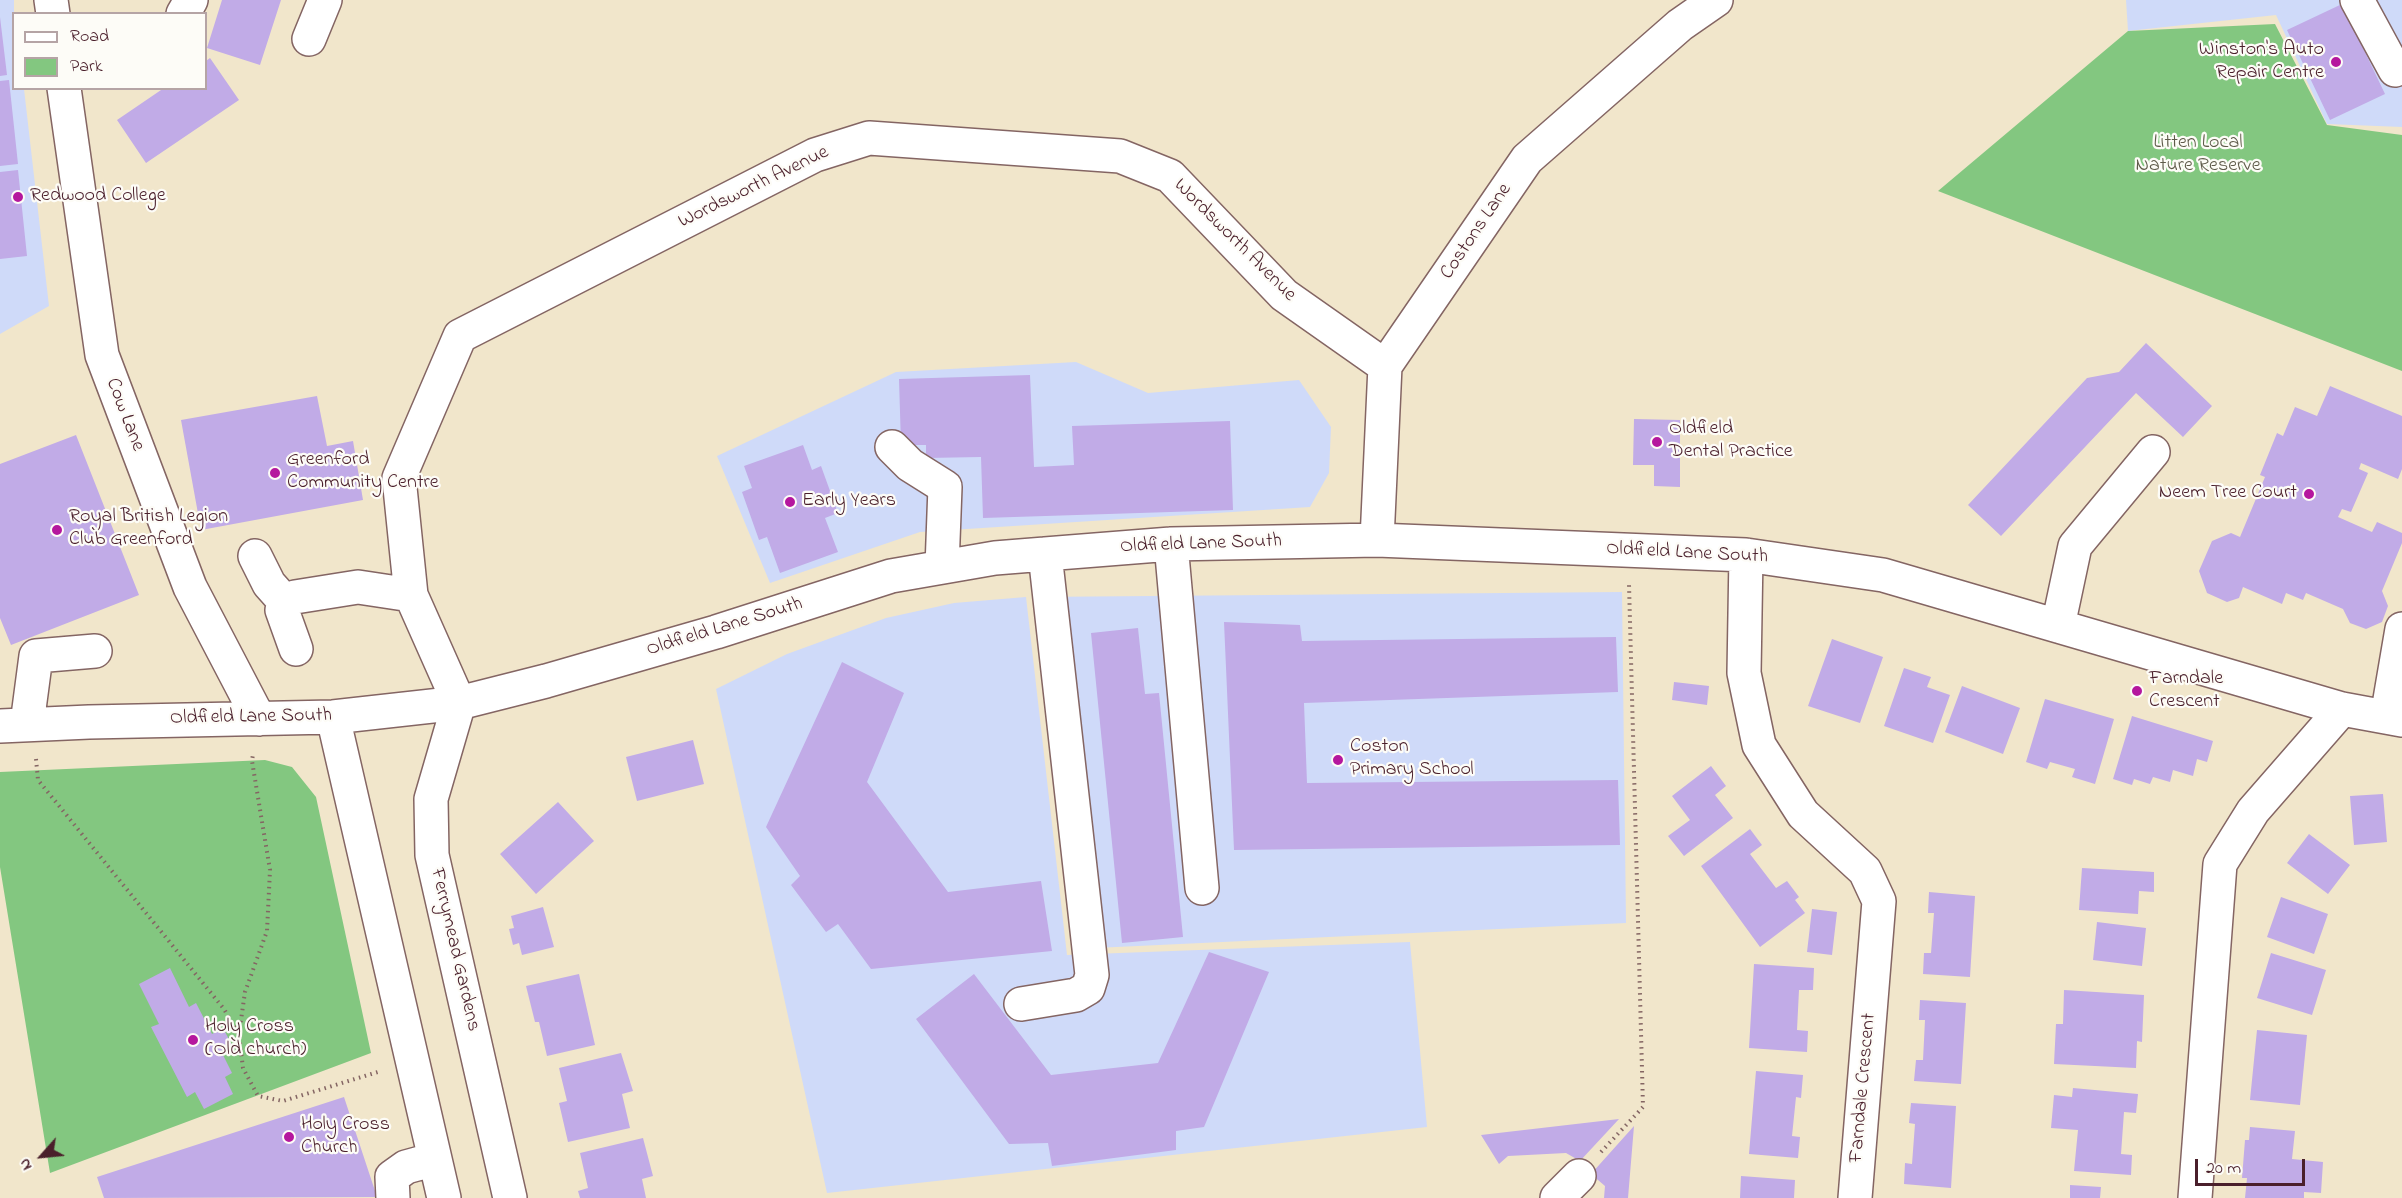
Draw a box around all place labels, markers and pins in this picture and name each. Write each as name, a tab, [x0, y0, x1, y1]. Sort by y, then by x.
place label: Winston's Auto Repair Centre	[2199, 39, 2324, 86]
marker: Winston's Auto Repair Centre	[2329, 55, 2343, 69]
place label: Redwood College	[30, 185, 166, 209]
marker: Redwood College	[11, 190, 25, 204]
place label: Oldfield Dental Practice	[1669, 418, 1793, 465]
marker: Oldfield Dental Practice	[1650, 435, 1664, 449]
place label: Greenford Community Centre	[287, 449, 439, 496]
marker: Greenford Community Centre	[268, 466, 282, 480]
place label: Neem Tree Court	[2159, 482, 2297, 506]
marker: Neem Tree Court	[2302, 487, 2316, 501]
place label: Early Years	[802, 490, 896, 514]
marker: Early Years	[783, 495, 797, 509]
place label: Royal British Legion Club Greenford	[69, 506, 228, 553]
marker: Royal British Legion Club Greenford	[50, 523, 64, 537]
place label: Farndale Crescent	[2149, 668, 2223, 715]
marker: Farndale Crescent	[2130, 684, 2144, 698]
place label: Coston Primary School	[1350, 736, 1474, 783]
marker: Coston Primary School	[1331, 753, 1345, 767]
place label: Holy Cross (Old church)	[205, 1016, 306, 1063]
marker: Holy Cross (Old church)	[186, 1033, 200, 1047]
place label: Holy Cross Church	[301, 1114, 390, 1161]
marker: Holy Cross Church	[282, 1130, 296, 1144]

